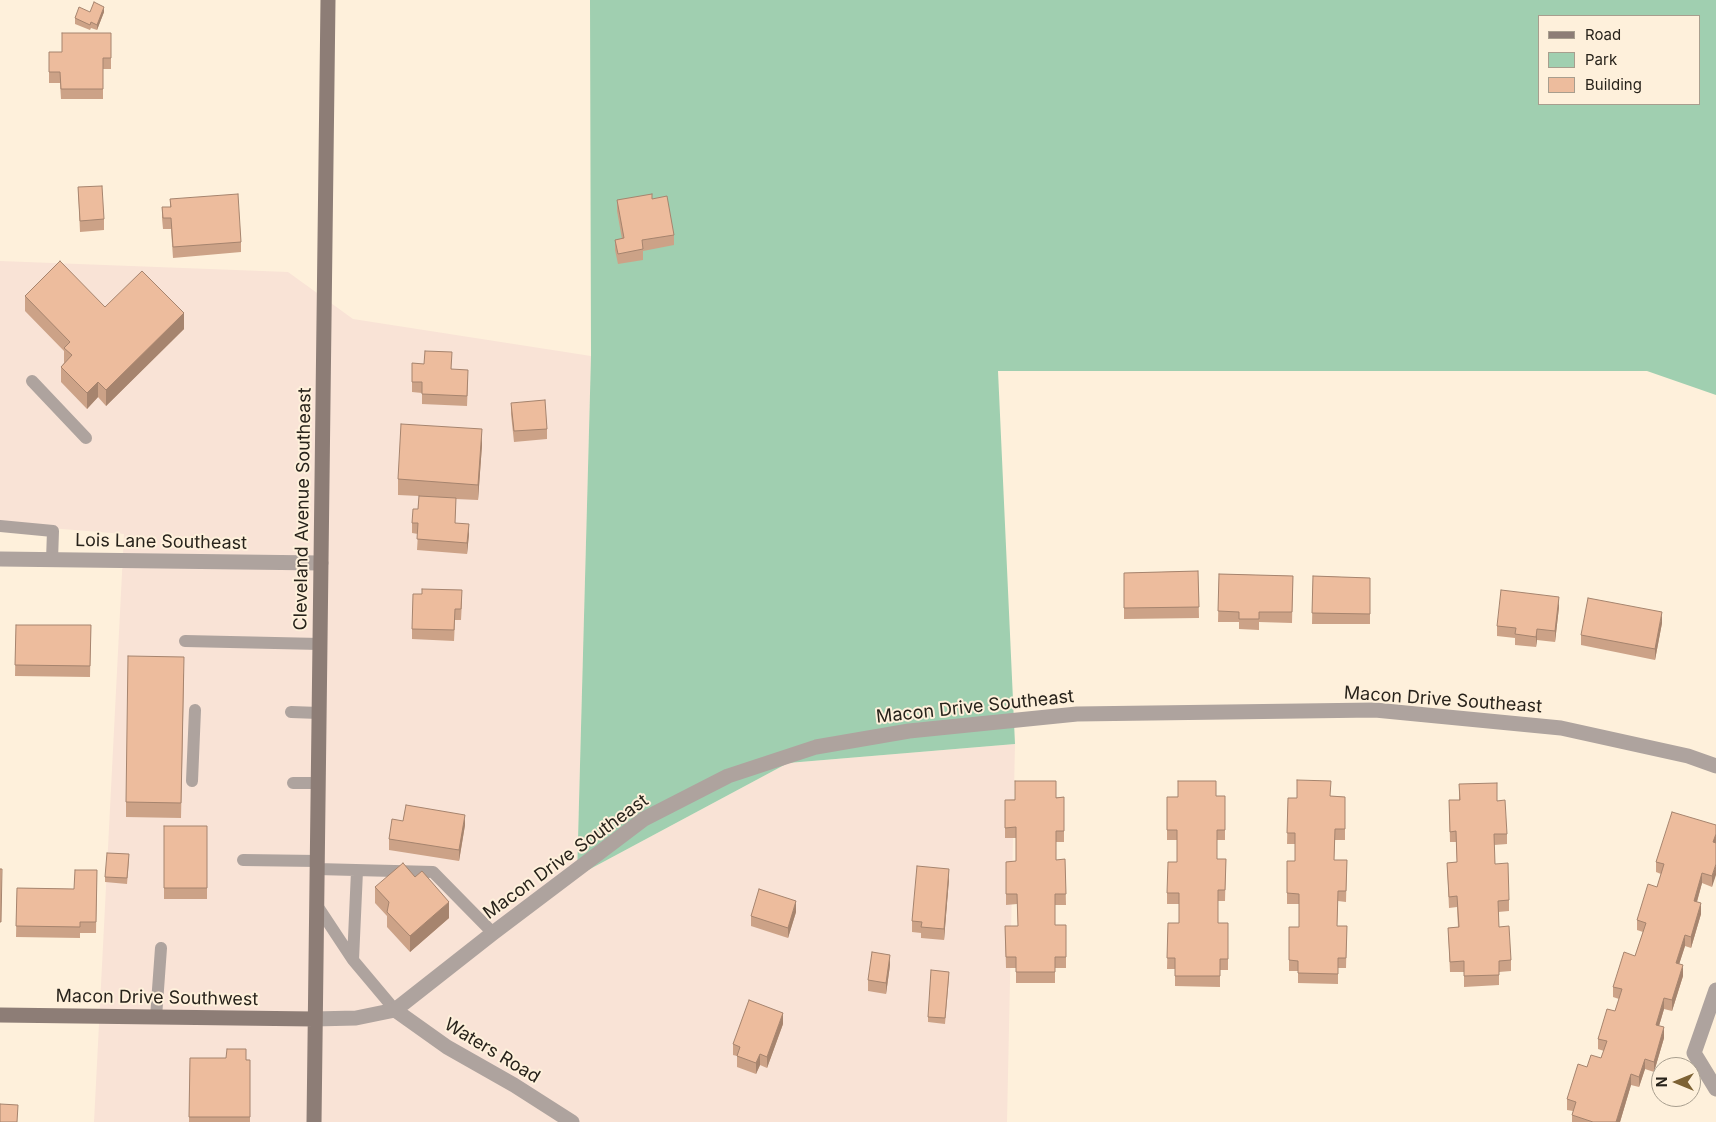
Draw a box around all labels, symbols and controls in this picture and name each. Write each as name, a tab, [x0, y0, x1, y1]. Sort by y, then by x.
legend	[1538, 15, 1701, 105]
text: Road	[1585, 25, 1621, 44]
text: Park	[1585, 50, 1617, 69]
text: Building	[1585, 75, 1642, 94]
street label: Cleveland Avenue Southeast	[290, 387, 316, 631]
street label: Lois Lane Southeast	[75, 530, 247, 554]
street label: Macon Drive Southeast	[1343, 682, 1543, 718]
street label: Macon Drive Southeast	[875, 686, 1075, 728]
street label: Macon Drive Southeast	[479, 790, 653, 924]
street label: Macon Drive Southwest	[55, 985, 259, 1011]
street label: Waters Road	[440, 1014, 544, 1088]
north arrow	[1651, 1057, 1701, 1107]
text: N	[1653, 1077, 1670, 1087]

